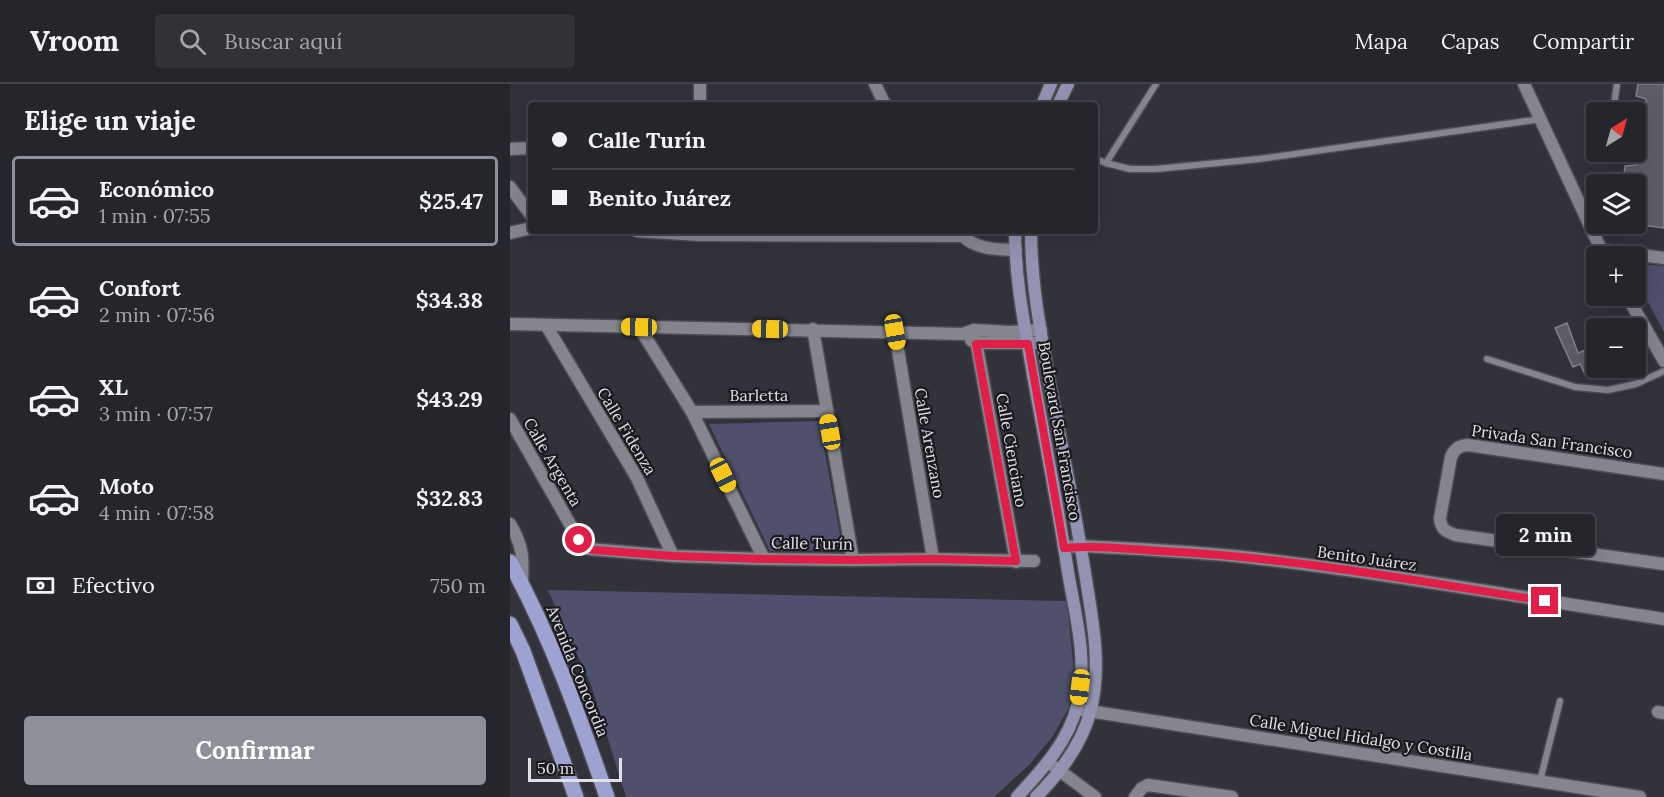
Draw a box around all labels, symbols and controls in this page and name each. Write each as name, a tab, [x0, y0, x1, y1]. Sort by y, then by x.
search box	[155, 14, 575, 68]
text: Vroom	[30, 23, 119, 59]
icon: search	[176, 25, 209, 58]
text: Buscar aquí	[224, 27, 342, 55]
text: Mapa	[1354, 28, 1408, 55]
text: Capas	[1441, 28, 1500, 55]
text: Compartir	[1533, 28, 1634, 55]
north arrow	[1586, 102, 1646, 162]
map controls	[1586, 102, 1646, 378]
text: Elige un viaje	[24, 103, 196, 137]
text: Calle Turín	[588, 126, 706, 154]
icon: car	[27, 174, 81, 228]
button: layers	[1586, 174, 1646, 234]
text: Económico	[99, 175, 214, 203]
text: Benito Juárez	[588, 184, 731, 212]
text: $25.47	[419, 187, 483, 215]
text: 1 min · 07:55	[99, 203, 211, 228]
button: +	[1586, 246, 1646, 306]
icon: car	[27, 273, 81, 327]
text: Confort	[99, 274, 181, 302]
text: $34.38	[416, 286, 483, 314]
text: 2 min · 07:56	[99, 302, 215, 327]
car	[883, 313, 907, 351]
car	[621, 318, 657, 336]
button: −	[1586, 318, 1646, 378]
car	[752, 320, 788, 338]
street label: Boulevard San Francisco	[1034, 340, 1086, 522]
icon: car	[27, 372, 81, 426]
text: XL	[99, 373, 128, 401]
street label: Calle Fidenza	[593, 384, 661, 478]
text: $43.29	[416, 385, 483, 413]
street label: Barletta	[730, 385, 788, 405]
street label: Calle Arenzano	[910, 386, 950, 500]
street label: Calle Cienciano	[992, 391, 1032, 509]
text: 3 min · 07:57	[99, 401, 213, 426]
car	[818, 413, 842, 451]
street label: Calle Argenta	[519, 414, 587, 510]
street label: Privada San Francisco	[1470, 420, 1634, 462]
car	[707, 455, 739, 495]
icon: car	[27, 471, 81, 525]
text: Moto	[99, 472, 154, 500]
text: $32.83	[416, 484, 483, 512]
text: 4 min · 07:58	[99, 500, 215, 525]
callout: 2 min	[1496, 514, 1594, 556]
text: 2 min	[1519, 522, 1572, 547]
route start	[565, 526, 592, 553]
street label: Calle Turín	[771, 532, 853, 554]
street label: Benito Juárez	[1316, 541, 1418, 575]
icon: cash	[24, 569, 57, 602]
text: Efectivo	[72, 571, 155, 599]
text: 750 m	[430, 573, 486, 598]
route end	[1531, 587, 1558, 614]
street label: Avenida Concordia	[542, 602, 613, 740]
car	[1069, 668, 1091, 706]
street label: Calle Miguel Hidalgo y Costilla	[1248, 709, 1474, 765]
button: Confirmar	[24, 716, 486, 785]
scale bar	[528, 755, 622, 782]
text: 50 m	[537, 758, 574, 778]

